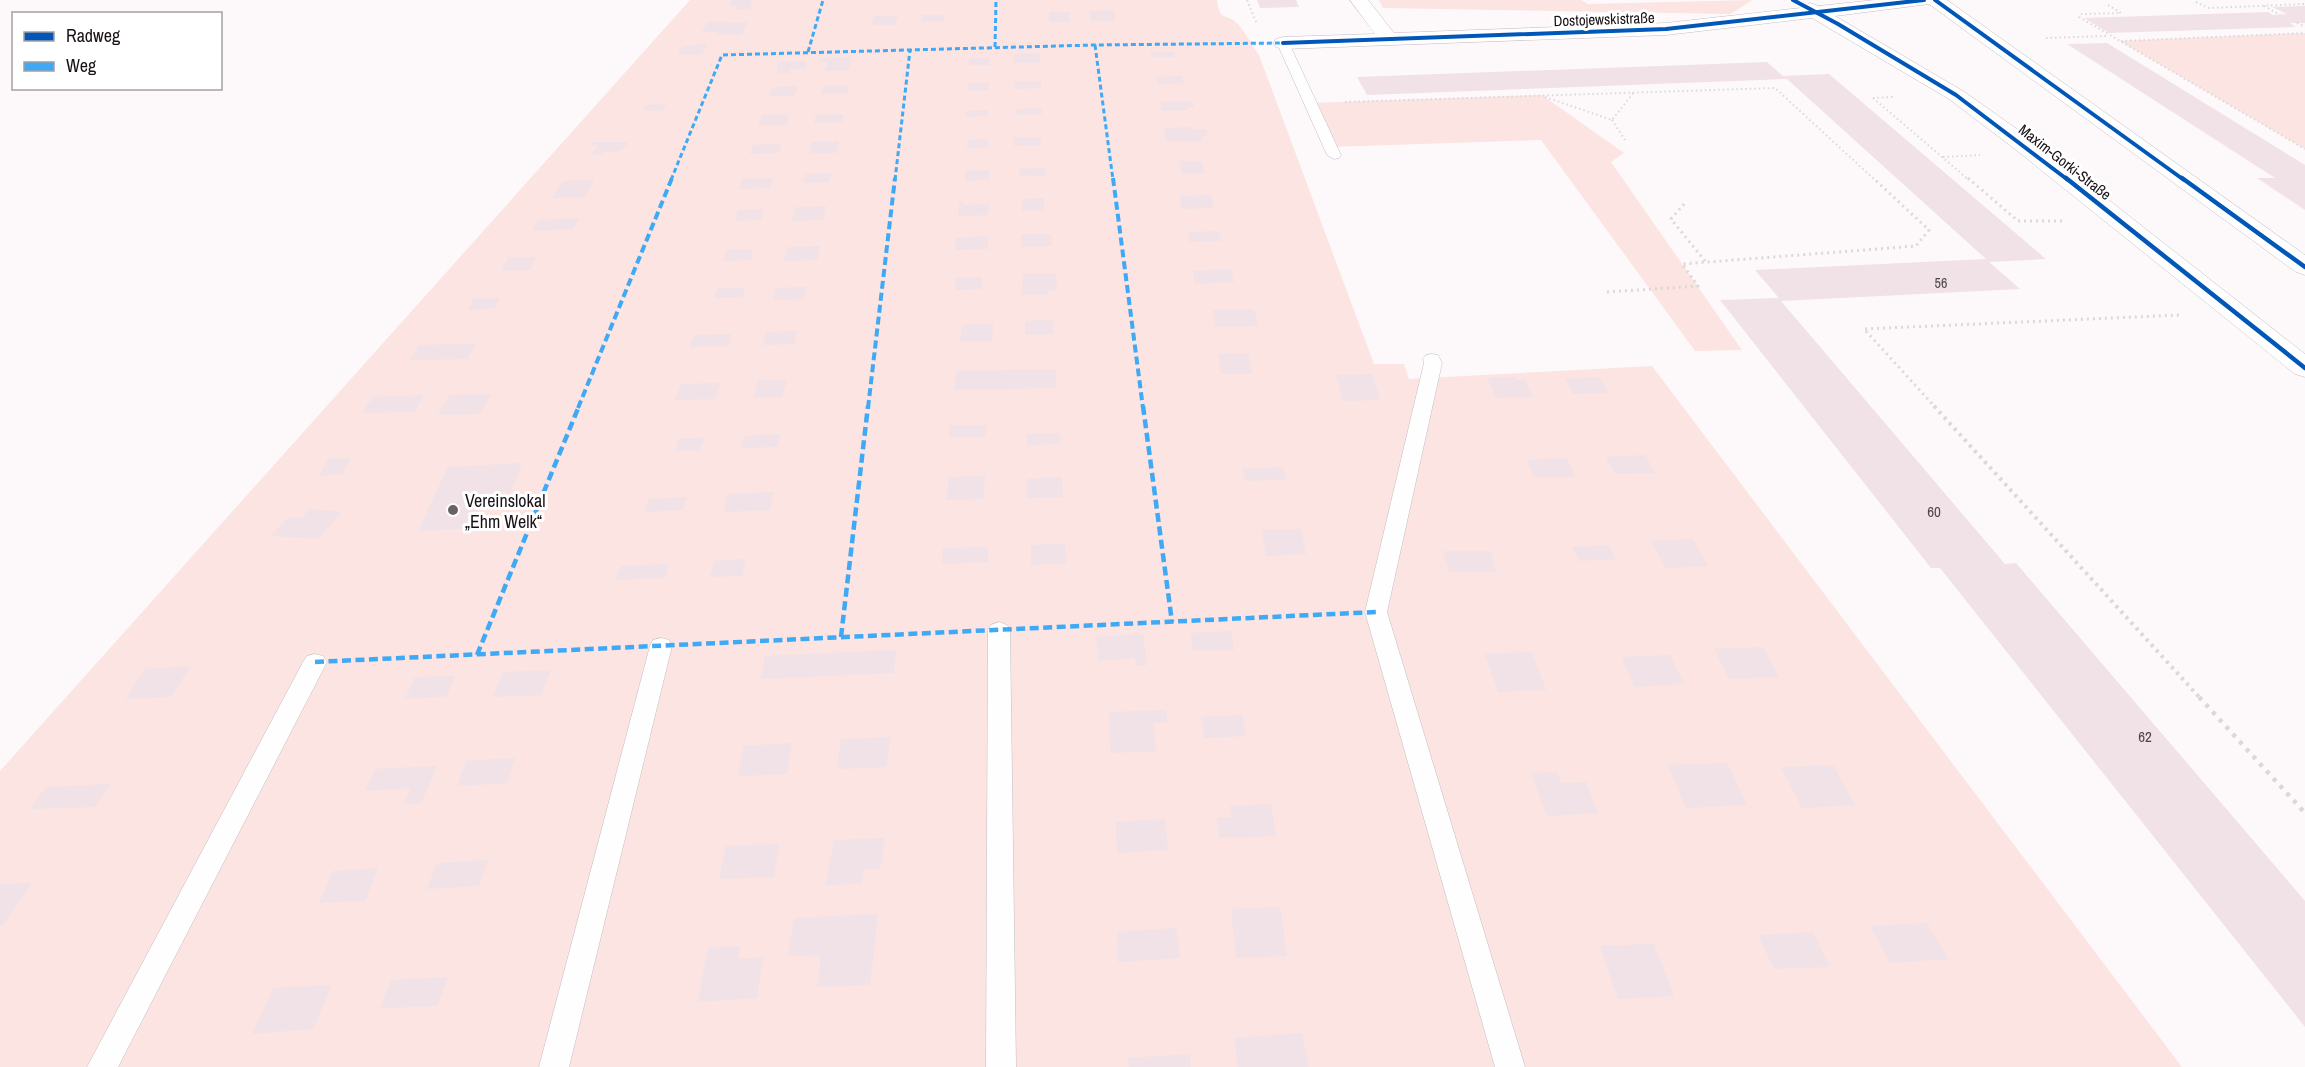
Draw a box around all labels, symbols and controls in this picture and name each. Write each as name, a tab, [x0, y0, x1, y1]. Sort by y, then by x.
street label: Dostojewskistraße	[1553, 7, 1655, 31]
legend	[12, 12, 222, 90]
text: Radweg	[66, 23, 121, 48]
text: Weg	[66, 53, 97, 78]
street label: Maxim-Gorki-Straße	[2014, 119, 2116, 205]
house number: 56	[1935, 274, 1947, 292]
place label: Vereinslokal „Ehm Welk“	[465, 488, 545, 534]
house number: 60	[1927, 501, 1941, 522]
marker: Vereinslokal „Ehm Welk“	[446, 503, 460, 517]
house number: 62	[2138, 726, 2152, 747]

